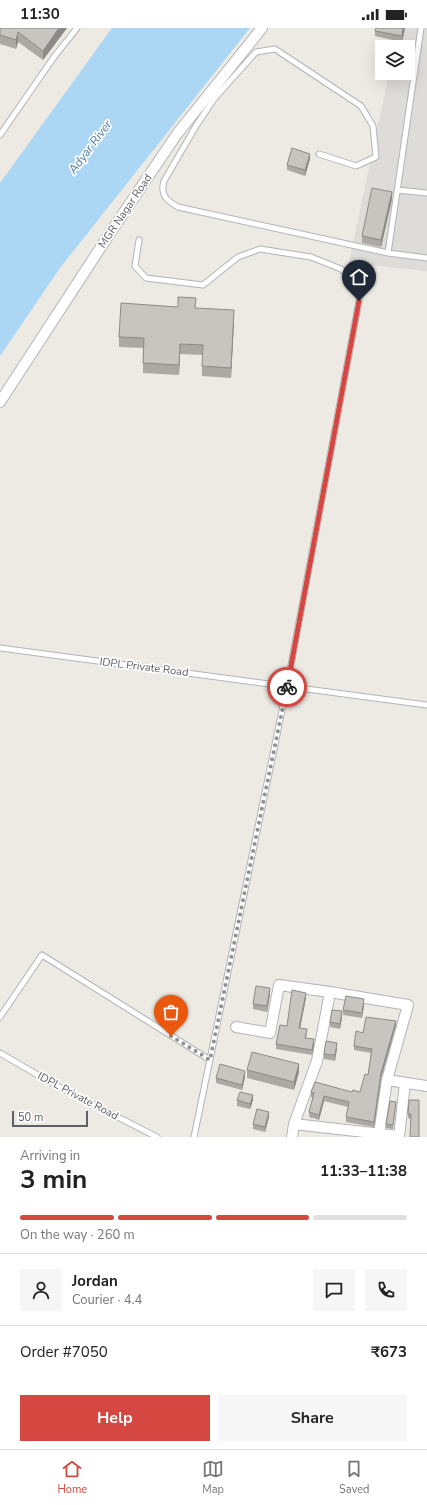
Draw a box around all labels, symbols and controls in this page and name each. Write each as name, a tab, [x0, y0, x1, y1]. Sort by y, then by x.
text: 11:30	[20, 4, 60, 24]
map controls	[375, 40, 415, 80]
button: layers	[375, 40, 415, 80]
water label: Adyar River	[64, 116, 116, 178]
street label: MGR Nagar Road	[95, 171, 155, 251]
pin	[342, 260, 376, 301]
icon: home	[348, 266, 370, 288]
street label: IDPL Private Road	[99, 654, 189, 680]
courier	[267, 667, 307, 707]
icon: bike	[276, 676, 298, 698]
pin	[154, 995, 188, 1036]
icon: bag	[160, 1001, 182, 1023]
street label: IDPL Private Road	[35, 1068, 121, 1124]
scale bar	[12, 1109, 88, 1128]
text: 50 m	[18, 1110, 43, 1125]
text: Arriving in	[20, 1147, 80, 1165]
text: 11:33–11:38	[320, 1161, 407, 1181]
text: 3 min	[20, 1162, 87, 1197]
text: On the way · 260 m	[20, 1226, 135, 1244]
button: person	[20, 1269, 62, 1311]
button: chat	[313, 1269, 355, 1311]
button: phone	[365, 1269, 407, 1311]
text: Jordan	[72, 1271, 118, 1291]
text: Courier · 4.4	[72, 1291, 142, 1309]
text: Order #7050	[20, 1342, 108, 1362]
text: ₹673	[371, 1342, 407, 1362]
button: Help	[20, 1395, 210, 1441]
button: Share	[218, 1395, 407, 1441]
tab: Home	[57, 1458, 87, 1497]
tab: Map	[202, 1458, 224, 1497]
tab: Saved	[339, 1458, 370, 1497]

